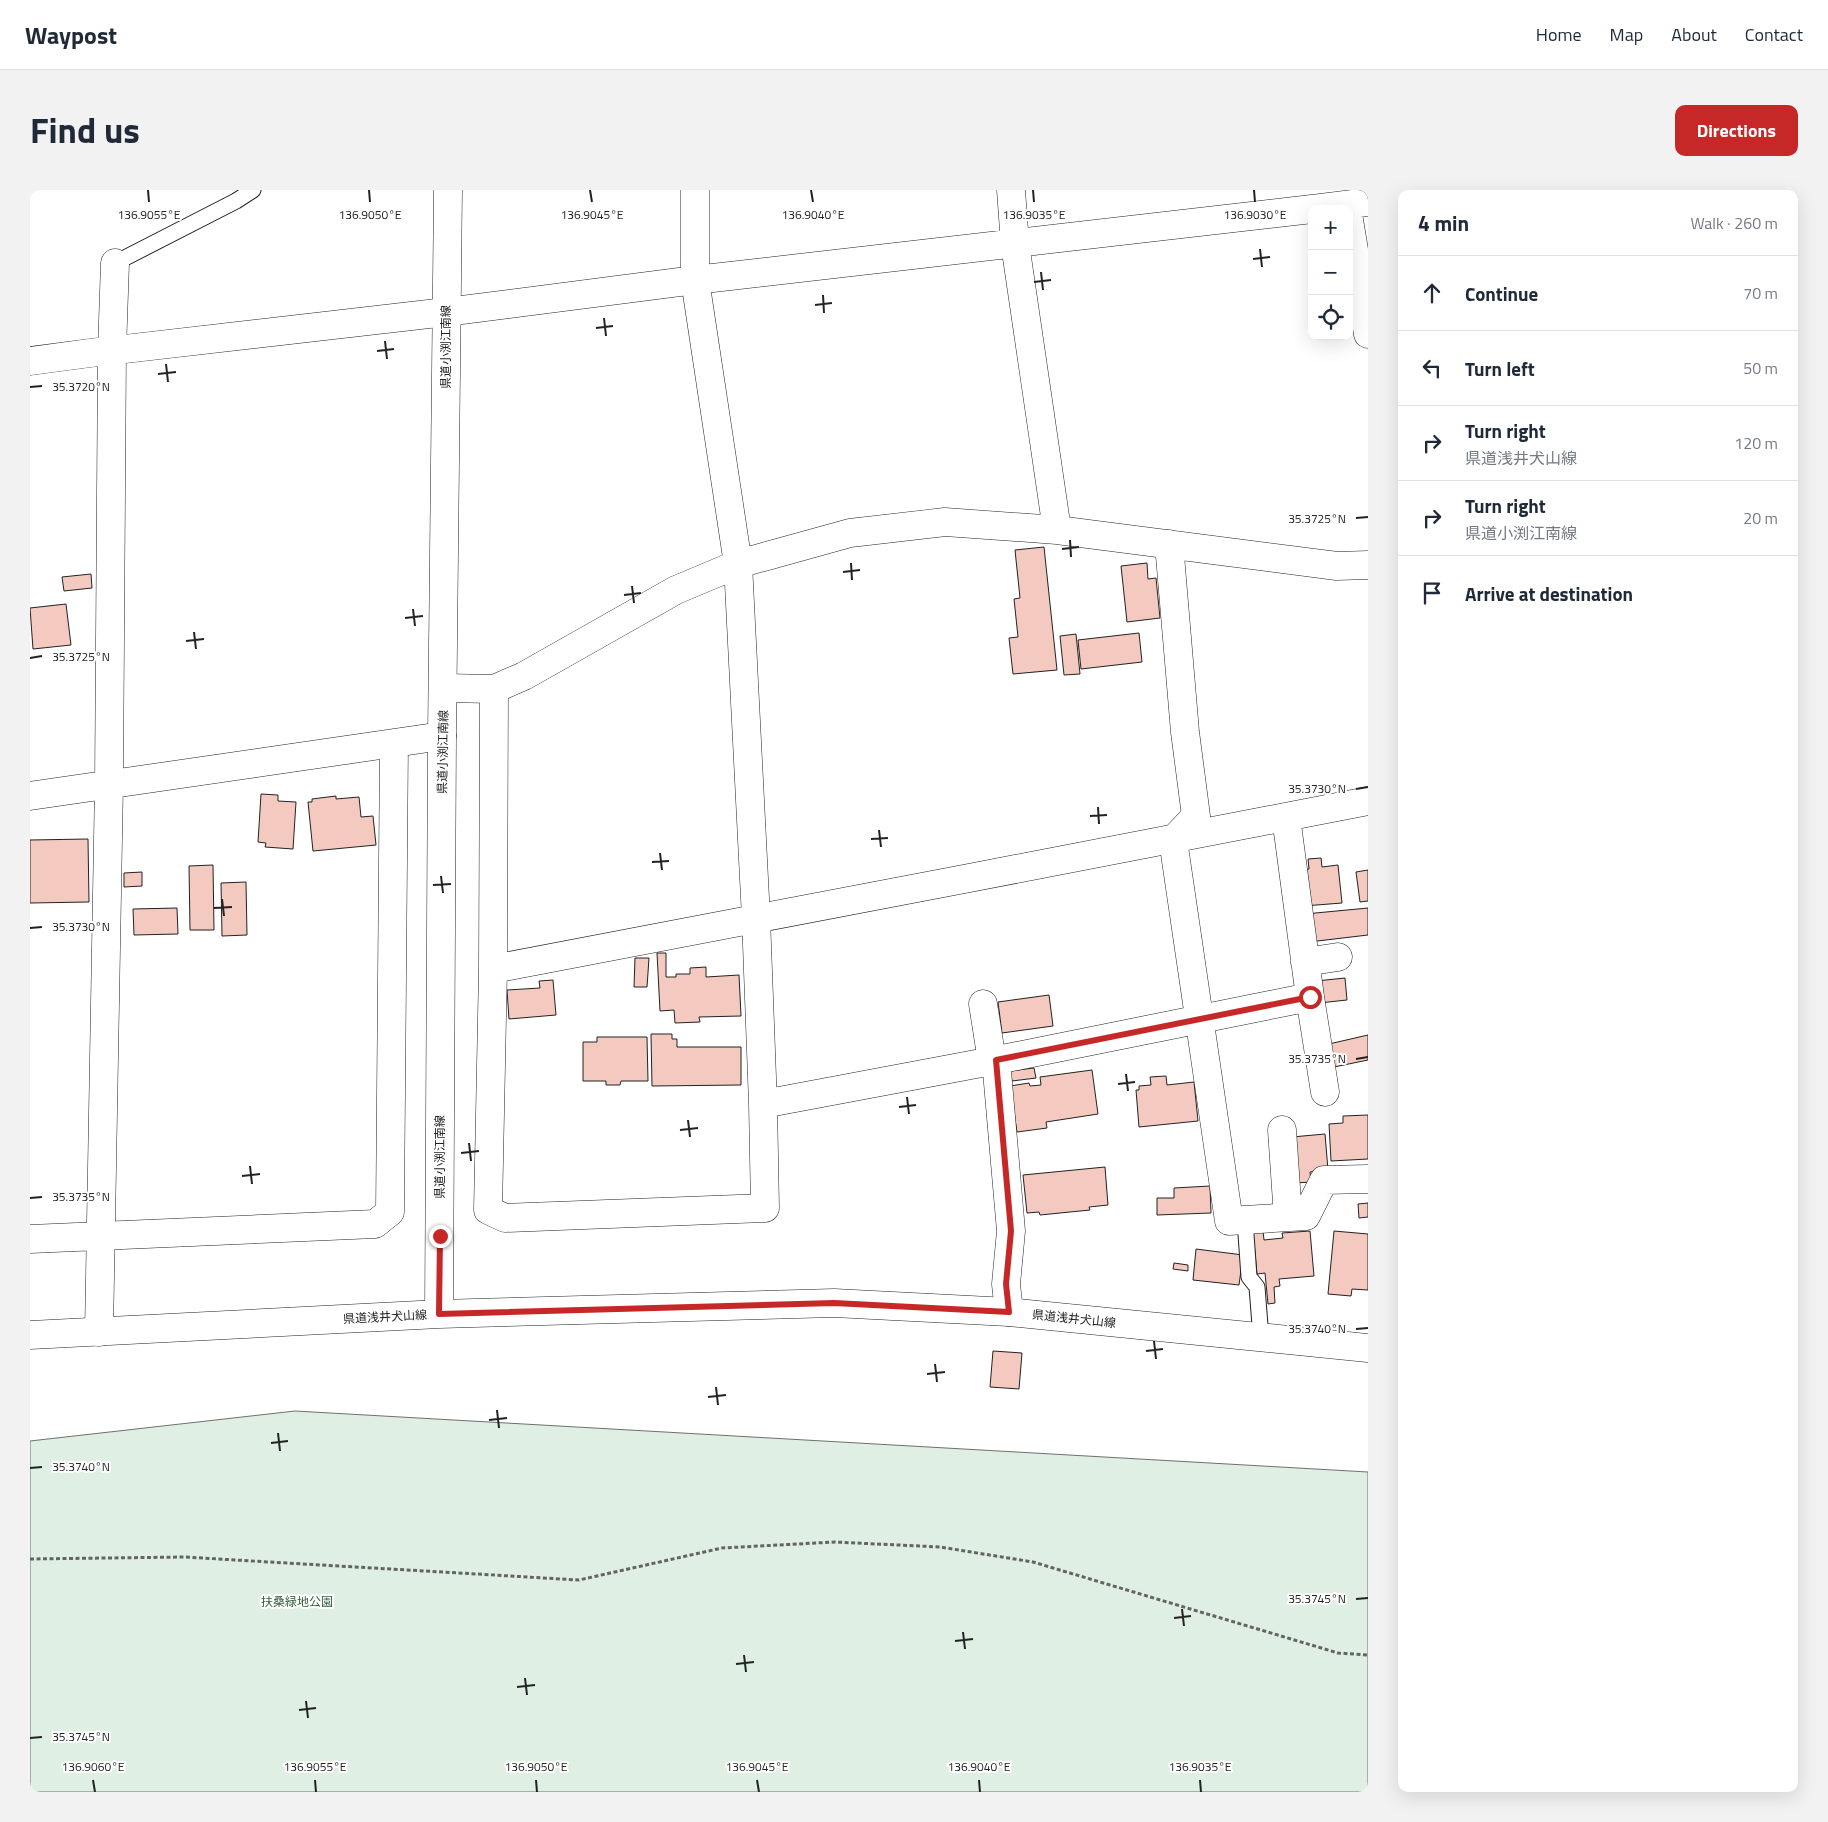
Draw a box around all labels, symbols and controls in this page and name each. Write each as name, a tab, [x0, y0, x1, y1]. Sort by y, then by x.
text: Waypost	[25, 17, 117, 53]
text: Home	[1536, 21, 1582, 48]
text: Map	[1610, 21, 1643, 48]
text: About	[1671, 21, 1717, 48]
text: Contact	[1745, 21, 1803, 48]
text: Find us	[30, 103, 140, 157]
button: Directions	[1675, 105, 1798, 156]
text: 136.9055°E	[118, 205, 181, 224]
text: 136.9050°E	[339, 205, 402, 224]
text: 136.9045°E	[561, 205, 624, 224]
text: 136.9040°E	[782, 205, 845, 224]
text: 136.9035°E	[1003, 205, 1066, 224]
text: 136.9030°E	[1224, 205, 1287, 224]
map controls	[1308, 205, 1353, 340]
button: +	[1308, 205, 1353, 250]
text: 4 min	[1418, 207, 1469, 239]
text: Walk · 260 m	[1690, 211, 1778, 235]
button: −	[1308, 250, 1353, 295]
icon: ahead	[1418, 279, 1446, 307]
text: Continue	[1465, 279, 1538, 308]
text: 70 m	[1743, 281, 1778, 305]
button: locate	[1308, 295, 1353, 340]
street label: 県道小渕江南線	[436, 305, 455, 389]
icon: left	[1418, 354, 1446, 382]
text: Turn left	[1465, 354, 1535, 383]
text: 50 m	[1743, 356, 1778, 380]
text: 35.3720°N	[52, 377, 110, 396]
text: Turn right	[1465, 416, 1546, 445]
icon: right	[1418, 429, 1446, 457]
text: 120 m	[1734, 431, 1778, 455]
text: 県道浅井犬山線	[1465, 446, 1577, 470]
text: Turn right	[1465, 491, 1546, 520]
icon: right	[1418, 504, 1446, 532]
text: 20 m	[1743, 506, 1778, 530]
text: 35.3725°N	[1288, 509, 1346, 528]
text: 県道小渕江南線	[1465, 521, 1577, 545]
icon: arrive	[1418, 579, 1446, 607]
text: Arrive at destination	[1465, 579, 1633, 608]
text: 35.3725°N	[52, 647, 110, 666]
street label: 県道小渕江南線	[432, 710, 453, 794]
text: 35.3730°N	[1288, 779, 1346, 798]
text: 35.3730°N	[52, 917, 110, 936]
route start	[1299, 986, 1322, 1009]
text: 35.3735°N	[1288, 1049, 1346, 1068]
street label: 県道小渕江南線	[430, 1115, 449, 1199]
text: 35.3735°N	[52, 1187, 110, 1206]
route end	[429, 1225, 452, 1248]
street label: 県道浅井犬山線	[343, 1305, 427, 1328]
street label: 県道浅井犬山線	[1031, 1305, 1117, 1332]
text: 35.3740°N	[1288, 1319, 1346, 1338]
text: 35.3740°N	[52, 1457, 110, 1476]
text: 35.3745°N	[1288, 1589, 1346, 1608]
park label: 扶桑緑地公園	[261, 1592, 333, 1611]
text: 35.3745°N	[52, 1727, 110, 1746]
text: 136.9060°E	[62, 1757, 125, 1776]
text: 136.9055°E	[284, 1757, 347, 1776]
text: 136.9050°E	[505, 1757, 568, 1776]
text: 136.9045°E	[726, 1757, 789, 1776]
text: 136.9040°E	[948, 1757, 1011, 1776]
text: 136.9035°E	[1169, 1757, 1232, 1776]

